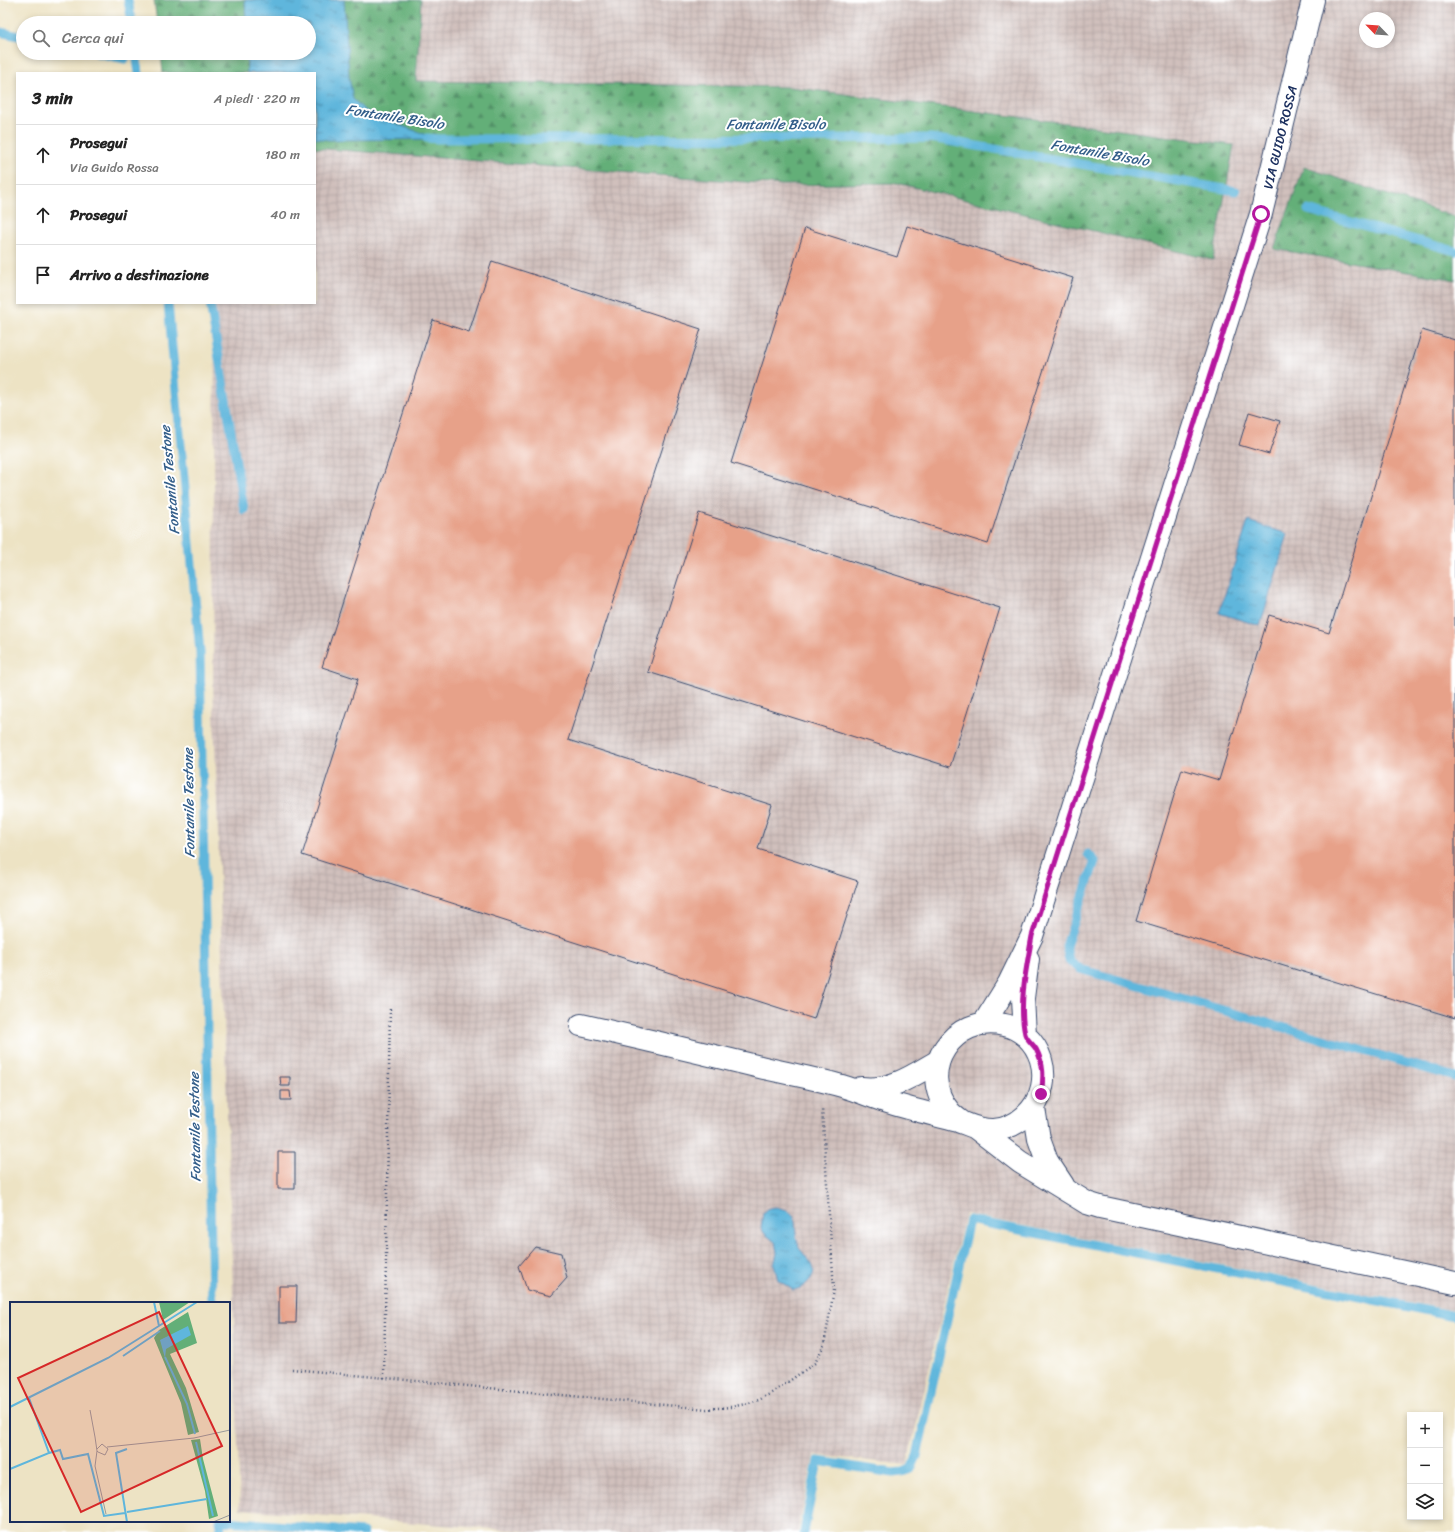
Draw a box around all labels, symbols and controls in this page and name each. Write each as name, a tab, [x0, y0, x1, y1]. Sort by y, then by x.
north arrow	[1359, 12, 1395, 48]
search box	[16, 16, 316, 60]
text: Cerca qui	[62, 25, 124, 51]
icon: search	[30, 27, 52, 49]
text: 3 min	[32, 83, 73, 113]
street label: VIA GUIDO ROSSA	[1256, 83, 1303, 191]
text: A piedi · 220 m	[214, 87, 300, 110]
water label: Fontanile Bisolo	[344, 97, 448, 137]
water label: Fontanile Bisolo	[727, 112, 827, 137]
text: Prosegui	[70, 130, 127, 156]
water label: Fontanile Bisolo	[1049, 132, 1153, 174]
text: 180 m	[265, 143, 300, 166]
icon: ahead	[32, 144, 54, 166]
text: Via Guido Rossa	[70, 156, 159, 179]
text: Prosegui	[70, 202, 127, 228]
text: 40 m	[270, 203, 300, 226]
icon: ahead	[32, 204, 54, 226]
route start	[1252, 205, 1270, 223]
text: Arrivo a destinazione	[70, 262, 209, 288]
icon: arrive	[32, 264, 54, 286]
water label: Fontanile Testone	[153, 423, 187, 535]
water label: Fontanile Testone	[176, 746, 202, 858]
water label: Fontanile Testone	[182, 1070, 208, 1182]
route end	[1032, 1085, 1050, 1103]
inset map	[10, 1302, 230, 1522]
map controls	[1407, 1412, 1443, 1520]
button: +	[1407, 1412, 1443, 1448]
button: −	[1407, 1448, 1443, 1484]
button: layers	[1407, 1484, 1443, 1520]

